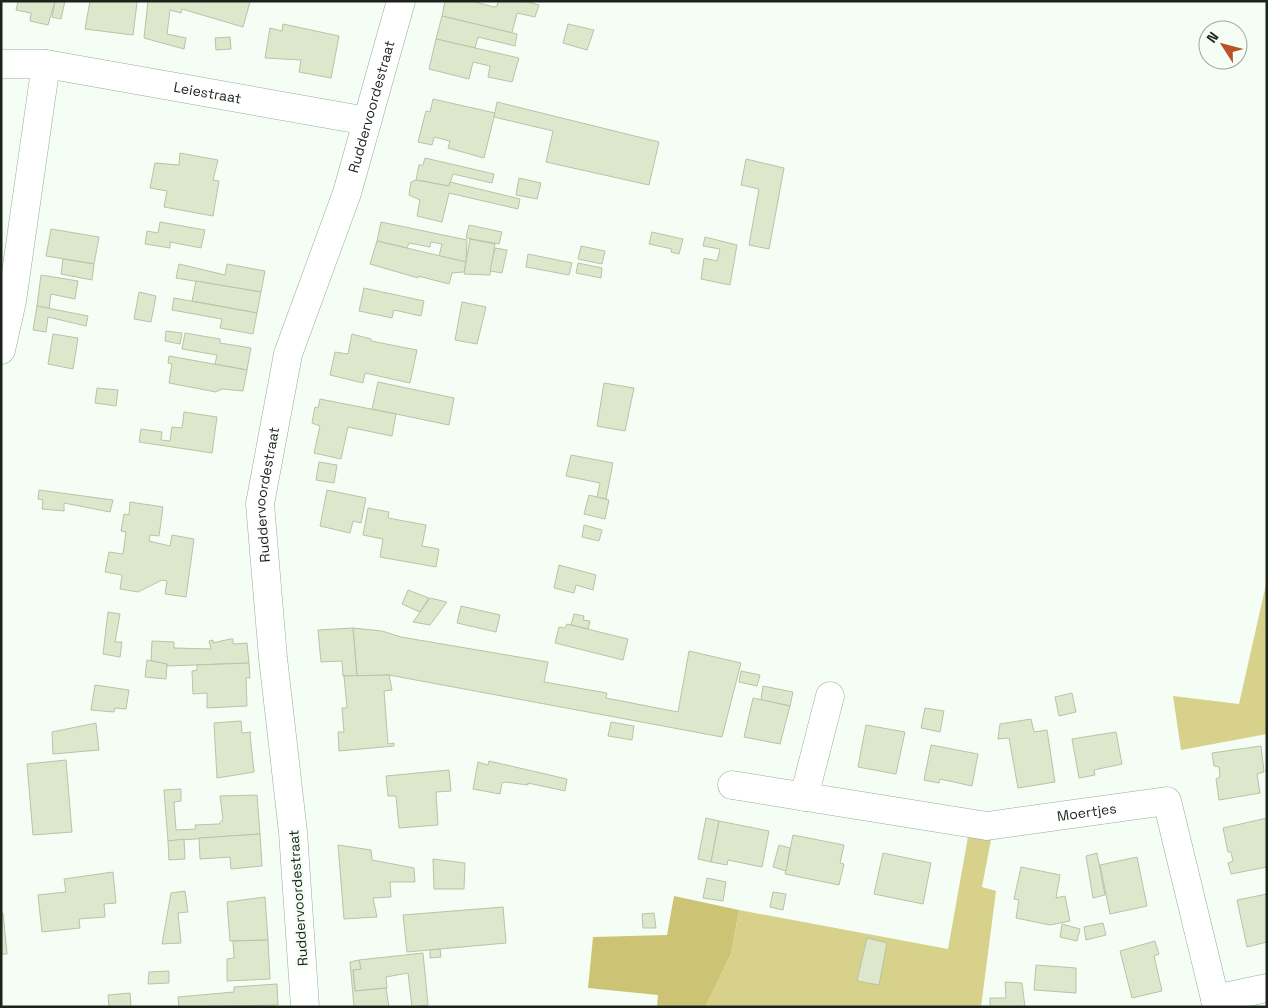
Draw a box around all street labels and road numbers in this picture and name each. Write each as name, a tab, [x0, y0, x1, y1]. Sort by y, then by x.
street label: Ruddervoordestraat	[344, 38, 399, 175]
street label: Leiestraat	[172, 78, 243, 108]
street label: Ruddervoordestraat	[251, 425, 283, 563]
street label: Moertjes	[1056, 799, 1118, 825]
street label: Ruddervoordestraat	[284, 829, 312, 967]

